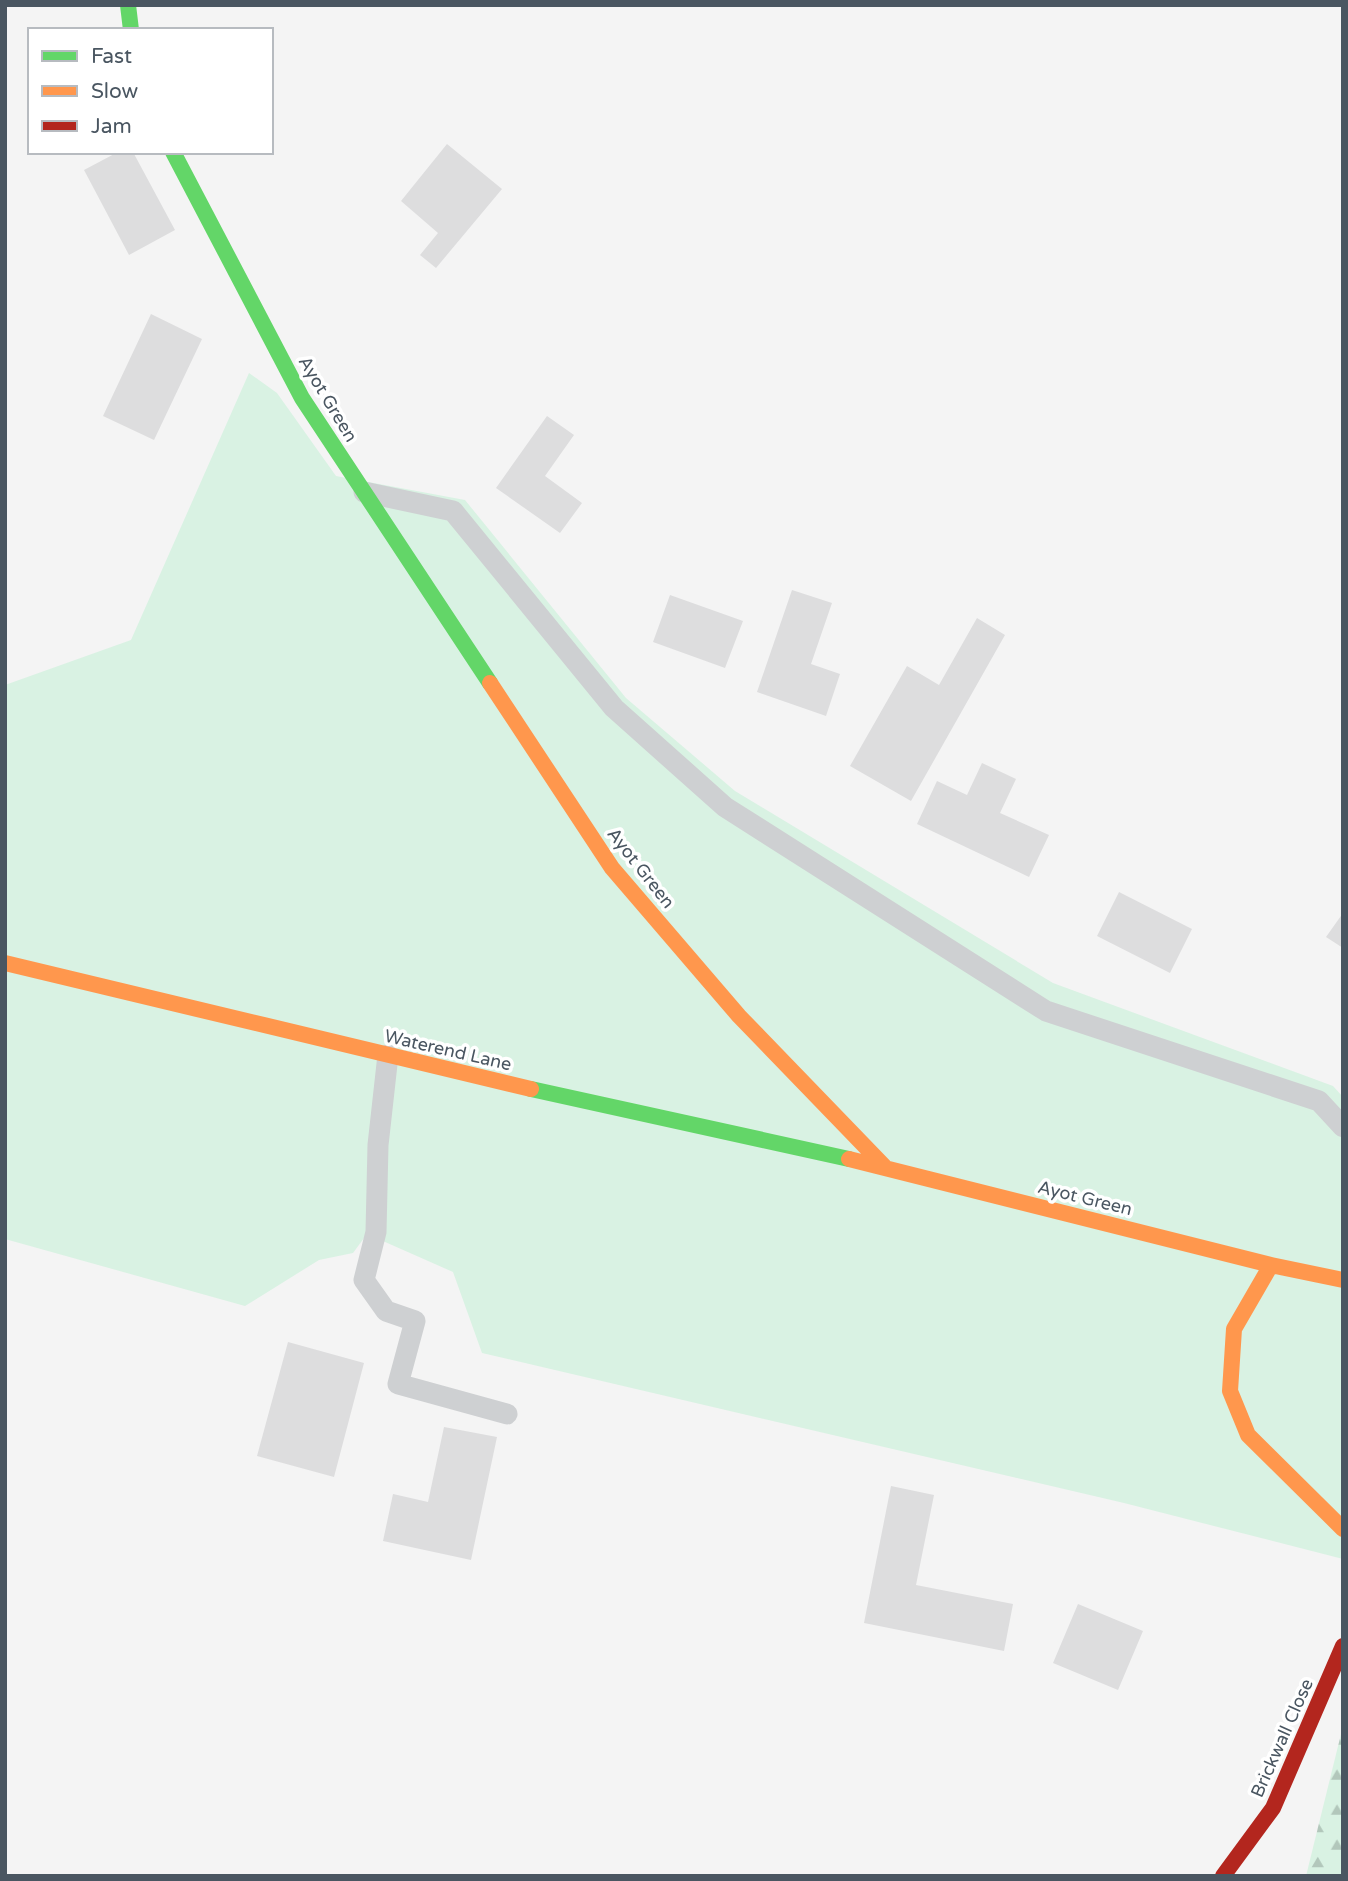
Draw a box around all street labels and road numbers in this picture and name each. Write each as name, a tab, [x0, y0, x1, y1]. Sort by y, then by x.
street label: Ayot Green	[294, 352, 362, 446]
street label: Ayot Green	[603, 823, 679, 913]
street label: Waterend Lane	[382, 1025, 514, 1075]
street label: Ayot Green	[1036, 1176, 1134, 1220]
street label: Brickwall Close	[1246, 1675, 1318, 1801]

